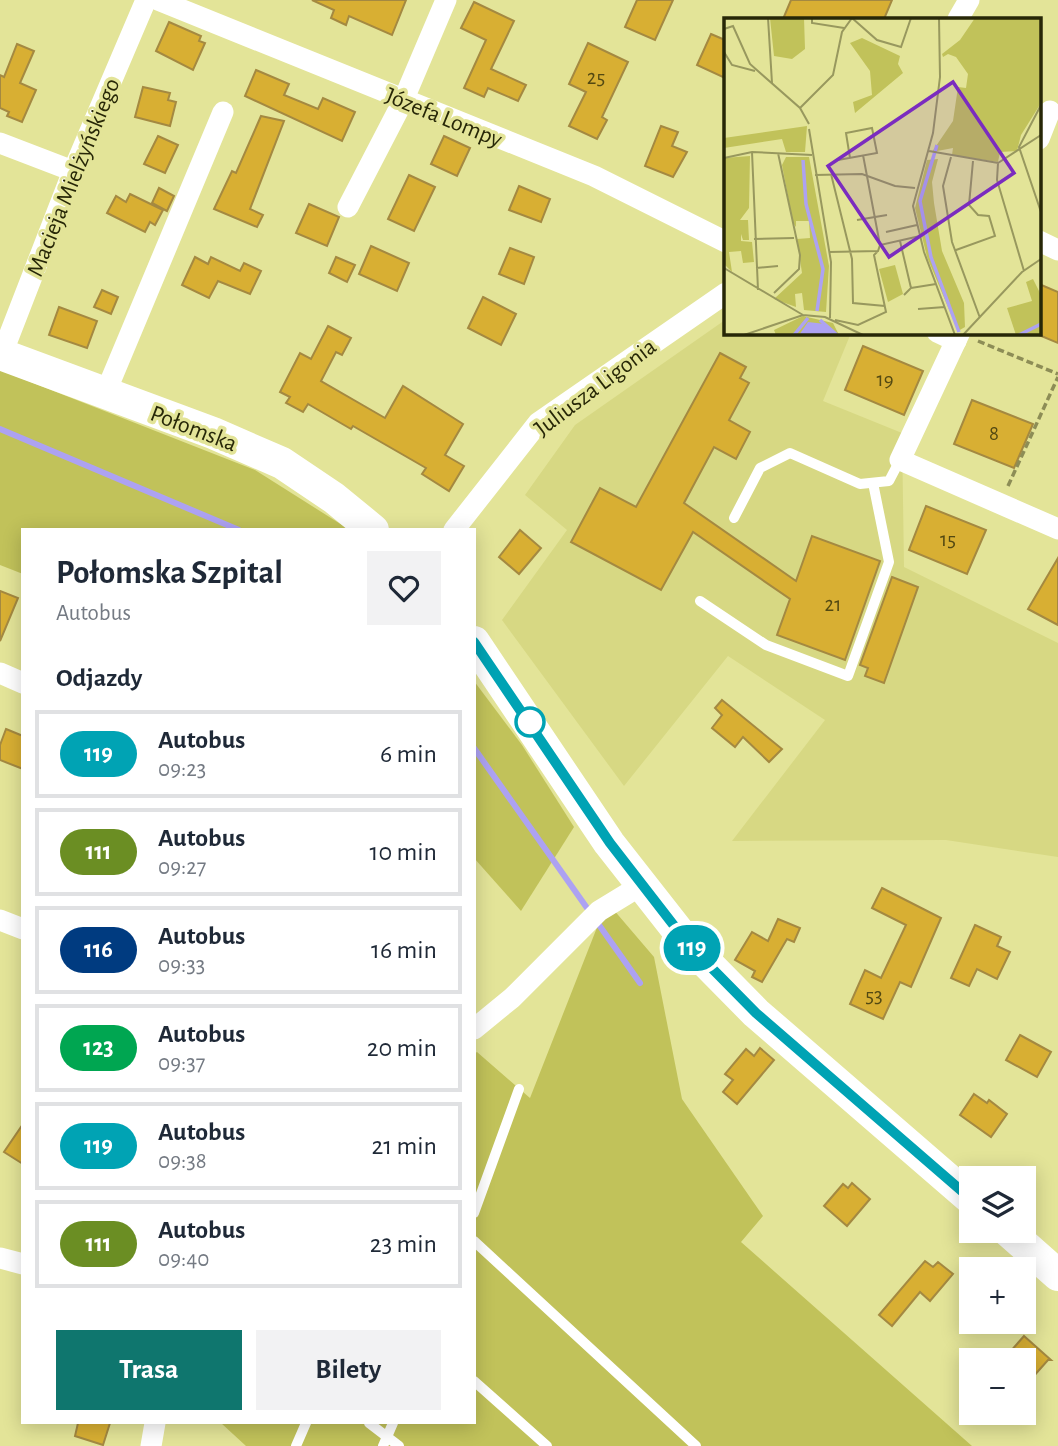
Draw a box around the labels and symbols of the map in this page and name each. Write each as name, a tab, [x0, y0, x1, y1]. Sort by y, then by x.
inset map	[724, 18, 1040, 334]
house number: 25	[587, 67, 605, 88]
street label: Macieja Mielżyńskiego	[23, 75, 125, 280]
street label: Józefa Lompy	[382, 84, 505, 152]
street label: Juliusza Ligonia	[530, 334, 661, 441]
house number: 19	[876, 369, 894, 390]
street label: Połomska	[147, 401, 240, 456]
house number: 8	[989, 423, 999, 444]
house number: 15	[940, 529, 956, 550]
house number: 21	[825, 594, 841, 615]
unlabelled marker	[515, 707, 545, 737]
line badge: 119	[652, 925, 732, 971]
house number: 53	[865, 985, 883, 1006]

